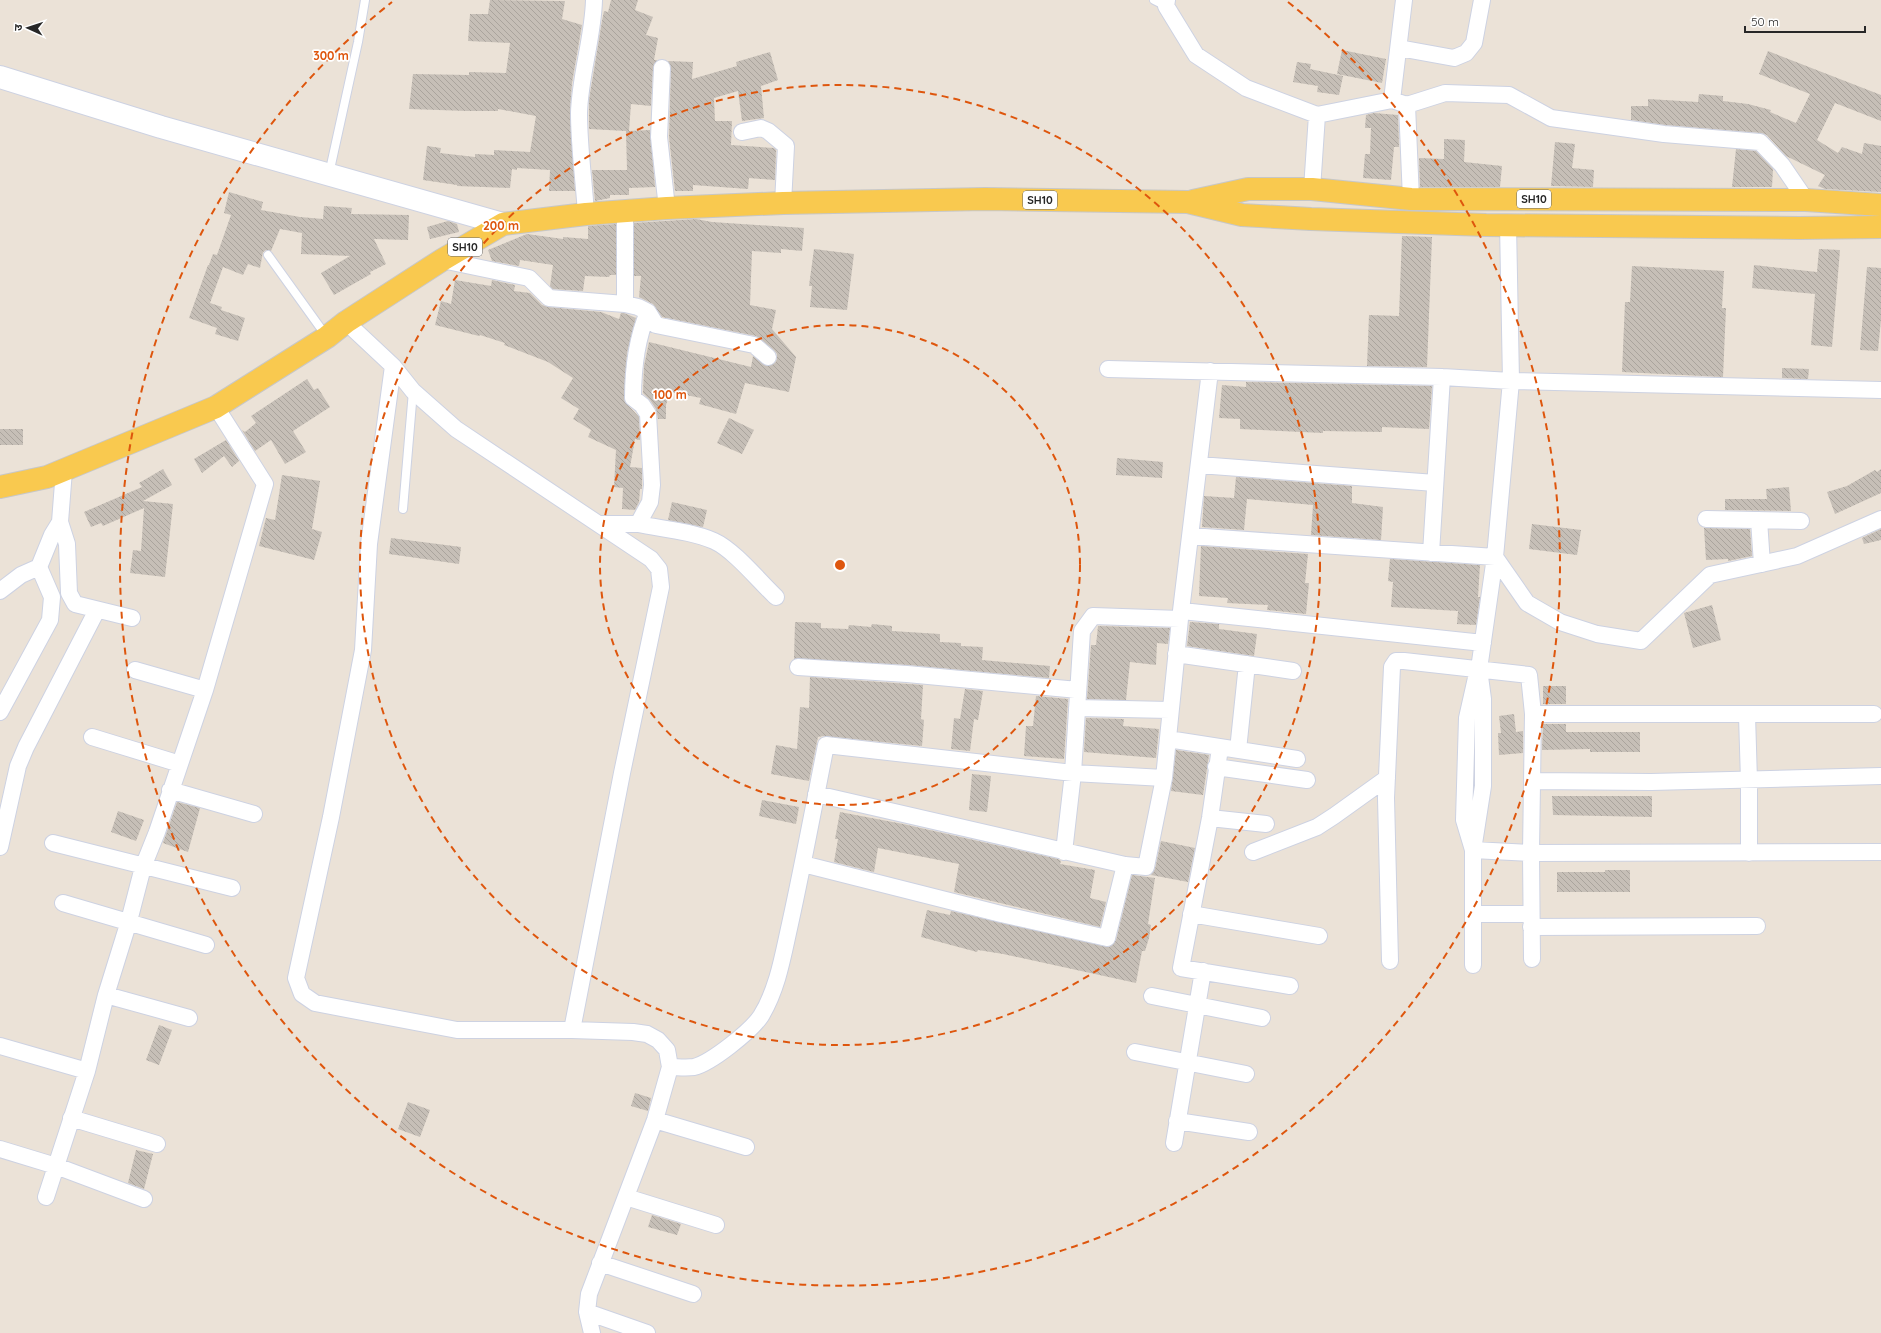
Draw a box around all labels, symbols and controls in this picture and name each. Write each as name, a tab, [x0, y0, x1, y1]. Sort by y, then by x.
north arrow	[8, 8, 48, 48]
scale bar	[1745, 8, 1865, 34]
text: 50 m	[1751, 14, 1779, 29]
text: उ	[11, 23, 25, 31]
text: 300 m	[313, 48, 349, 63]
road number: SH10	[1517, 190, 1551, 208]
road number: SH10	[1023, 191, 1057, 209]
text: 200 m	[483, 218, 519, 233]
road number: SH10	[448, 238, 482, 256]
text: 100 m	[653, 387, 687, 402]
centre of rings	[833, 558, 847, 572]

